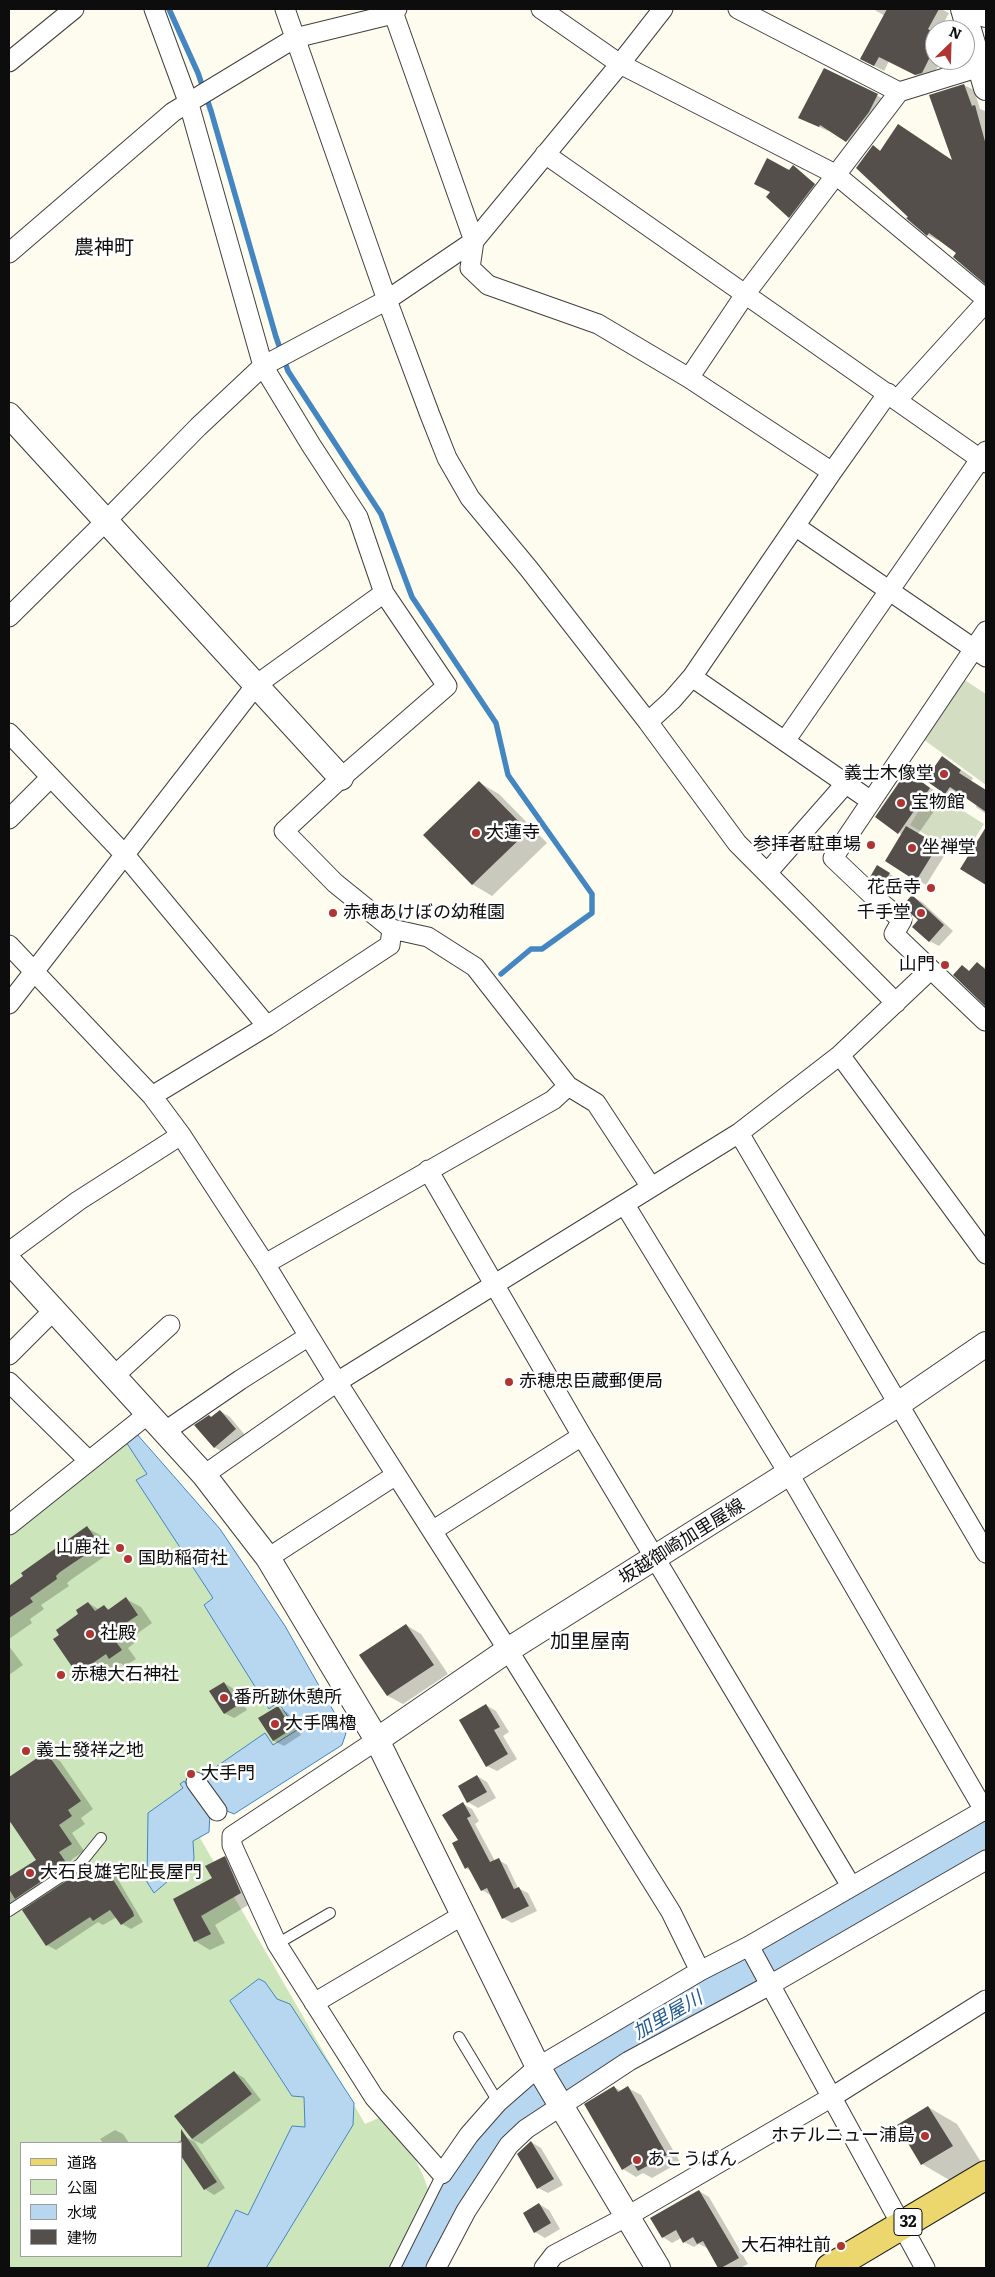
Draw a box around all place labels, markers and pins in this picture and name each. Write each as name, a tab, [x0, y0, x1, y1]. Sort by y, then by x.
place label: 義士木像堂	[844, 763, 934, 785]
marker: 義士木像堂	[938, 768, 950, 780]
place label: 宝物館	[911, 792, 965, 814]
marker: 宝物館	[895, 797, 907, 809]
place label: 大蓮寺	[486, 822, 540, 844]
marker: 大蓮寺	[470, 827, 482, 839]
place label: 参拝者駐車場	[753, 834, 861, 856]
place label: 坐禅堂	[922, 837, 976, 859]
marker: 参拝者駐車場	[865, 839, 877, 851]
marker: 坐禅堂	[906, 842, 918, 854]
place label: 花岳寺	[867, 877, 921, 899]
marker: 花岳寺	[925, 882, 937, 894]
place label: 赤穂あけぼの幼稚園	[343, 902, 505, 924]
place label: 千手堂	[857, 902, 911, 924]
marker: 赤穂あけぼの幼稚園	[327, 907, 339, 919]
marker: 千手堂	[915, 907, 927, 919]
place label: 山門	[899, 954, 935, 976]
marker: 山門	[939, 959, 951, 971]
place label: 赤穂忠臣蔵郵便局	[519, 1371, 663, 1393]
marker: 赤穂忠臣蔵郵便局	[503, 1376, 515, 1388]
place label: 山鹿社	[56, 1537, 110, 1559]
marker: 山鹿社	[114, 1542, 126, 1554]
place label: 国助稲荷社	[138, 1548, 228, 1570]
marker: 国助稲荷社	[122, 1553, 134, 1565]
place label: 社殿	[100, 1623, 136, 1645]
marker: 社殿	[84, 1628, 96, 1640]
place label: 赤穂大石神社	[71, 1664, 179, 1686]
marker: 赤穂大石神社	[55, 1669, 67, 1681]
place label: 番所跡休憩所	[234, 1687, 342, 1709]
marker: 番所跡休憩所	[218, 1692, 230, 1704]
place label: 大手隅櫓	[285, 1713, 357, 1735]
marker: 大手隅櫓	[269, 1718, 281, 1730]
place label: 義士發祥之地	[36, 1740, 144, 1762]
marker: 義士發祥之地	[20, 1745, 32, 1757]
place label: 大手門	[201, 1763, 255, 1785]
marker: 大手門	[185, 1768, 197, 1780]
place label: 大石良雄宅阯長屋門	[40, 1862, 202, 1884]
marker: 大石良雄宅阯長屋門	[24, 1867, 36, 1879]
place label: ホテルニュー浦島	[771, 2125, 915, 2147]
marker: ホテルニュー浦島	[919, 2130, 931, 2142]
place label: あこうぱん	[647, 2149, 737, 2171]
marker: あこうぱん	[631, 2154, 643, 2166]
place label: 大石神社前	[741, 2235, 831, 2257]
marker: 大石神社前	[835, 2240, 847, 2252]

